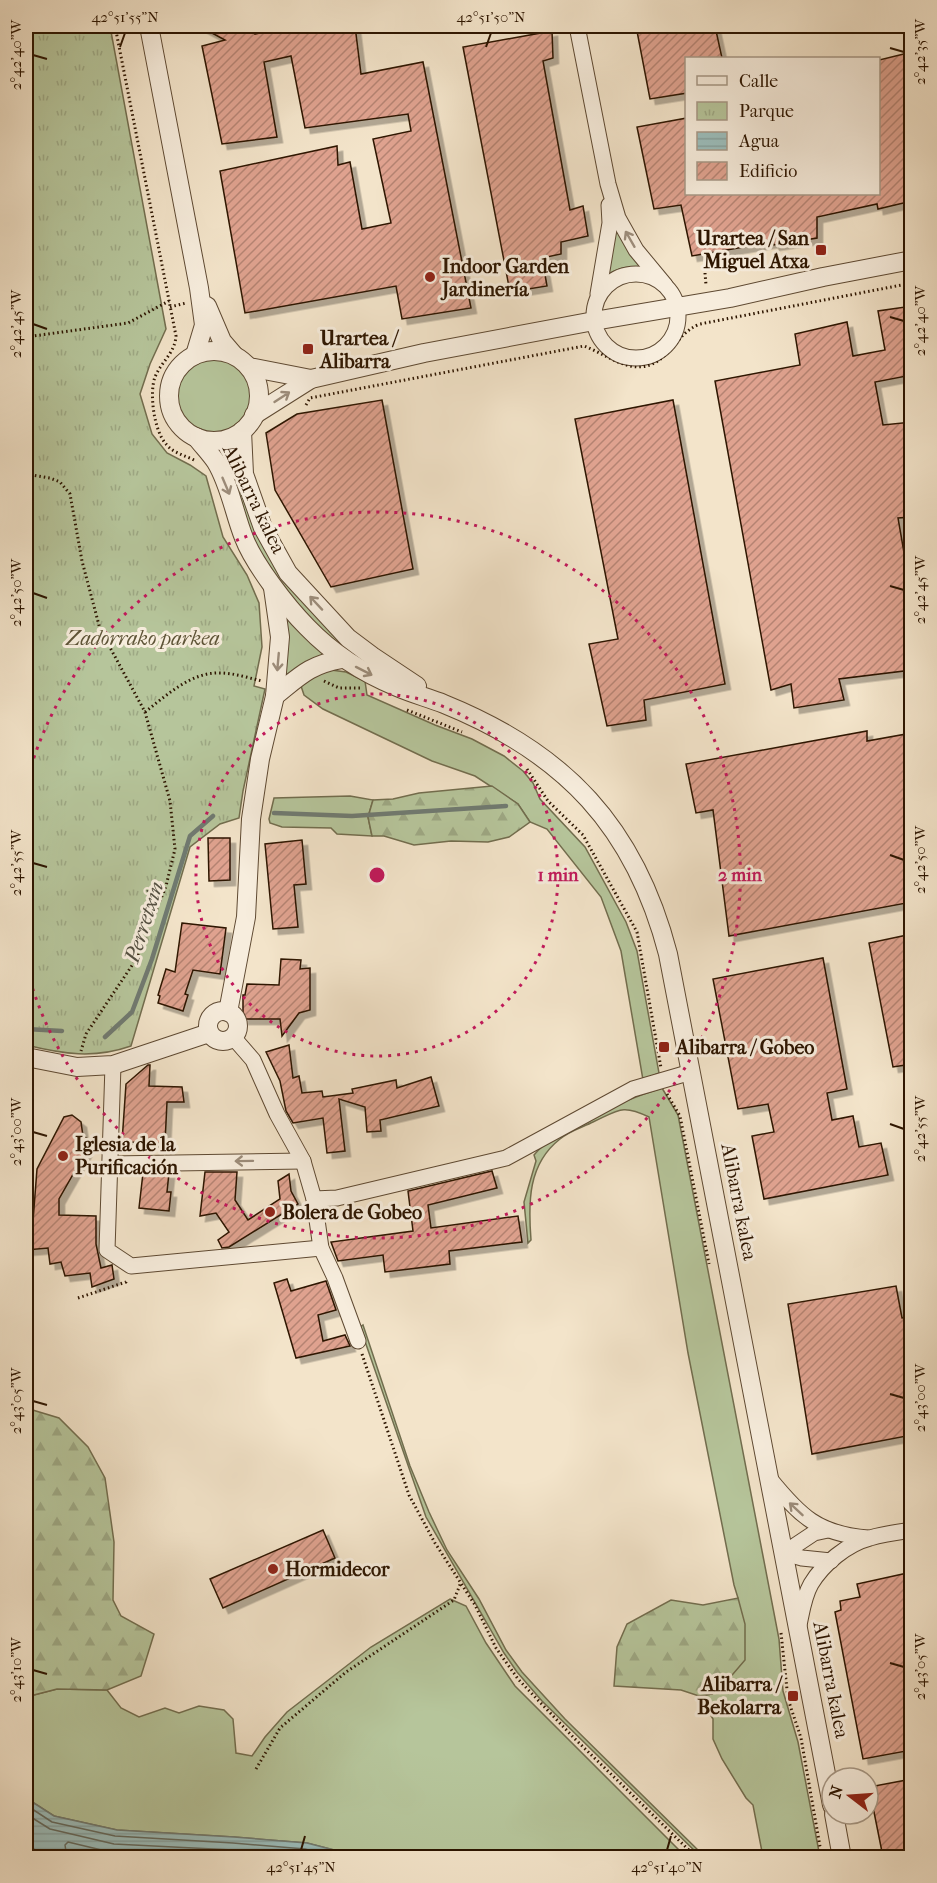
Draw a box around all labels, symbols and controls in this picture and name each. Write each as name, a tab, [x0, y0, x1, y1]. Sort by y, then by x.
text: 42°51'55"N	[91, 8, 159, 26]
text: 42°51'50"N	[456, 8, 526, 26]
text: 2°42'40"W	[7, 18, 25, 90]
text: 2°42'35"W	[911, 18, 929, 85]
legend	[685, 57, 880, 195]
text: Calle	[739, 71, 778, 92]
text: Parque	[739, 101, 794, 122]
text: Agua	[738, 131, 780, 152]
text: Edificio	[739, 161, 797, 182]
place label: Urartea / San Miguel Atxa	[695, 227, 810, 273]
one-way arrow	[623, 231, 635, 248]
marker: Urartea / San Miguel Atxa	[814, 243, 828, 257]
place label: Indoor Garden Jardinería	[440, 255, 570, 301]
marker: Indoor Garden Jardinería	[423, 270, 437, 284]
text: 2°42'40"W	[911, 284, 929, 356]
text: 2°42'45"W	[7, 288, 25, 358]
place label: Urartea / Alibarra	[318, 327, 399, 373]
marker: Urartea / Alibarra	[301, 342, 315, 356]
one-way arrow	[273, 390, 290, 402]
street label: Alibarra kalea	[217, 440, 291, 558]
one-way arrow	[221, 476, 232, 495]
text: 2°42'45"W	[911, 554, 929, 624]
text: 2°42'50"W	[7, 558, 25, 627]
one-way arrow	[309, 596, 323, 611]
park label: Zadorrako parkea	[64, 627, 220, 650]
one-way arrow	[272, 651, 283, 671]
one-way arrow	[355, 665, 373, 677]
text: 2°42'50"W	[911, 825, 929, 894]
text: 2°42'55"W	[7, 829, 25, 896]
centre of rings	[367, 865, 387, 885]
text: 1 min	[537, 865, 579, 886]
text: 2 min	[718, 865, 762, 886]
water label: Perretxin	[119, 878, 168, 967]
place label: Alibarra / Gobeo	[674, 1036, 814, 1059]
marker: Alibarra / Gobeo	[657, 1040, 671, 1054]
text: 2°42'55"W	[911, 1095, 929, 1162]
text: 2°43'00"W	[7, 1096, 25, 1166]
place label: Iglesia de la Purificación	[75, 1133, 179, 1179]
street label: Alibarra kalea	[716, 1141, 762, 1263]
marker: Iglesia de la Purificación	[56, 1149, 70, 1163]
one-way arrow	[235, 1155, 255, 1166]
place label: Bolera de Gobeo	[282, 1201, 422, 1224]
marker: Bolera de Gobeo	[263, 1205, 277, 1219]
text: 2°43'00"W	[911, 1362, 929, 1432]
text: 2°43'05"W	[7, 1366, 25, 1434]
one-way arrow	[789, 1502, 804, 1516]
place label: Hormidecor	[285, 1558, 390, 1581]
marker: Hormidecor	[266, 1562, 280, 1576]
street label: Alibarra kalea	[808, 1619, 854, 1741]
text: 2°43'05"W	[911, 1632, 929, 1700]
text: 2°43'10"W	[7, 1636, 25, 1703]
place label: Alibarra / Bekolarra	[697, 1673, 783, 1719]
marker: Alibarra / Bekolarra	[786, 1689, 800, 1703]
north arrow	[820, 1766, 880, 1826]
text: N	[825, 1782, 847, 1800]
text: 42°51'45"N	[266, 1858, 336, 1876]
text: 42°51'40"N	[631, 1858, 703, 1876]

